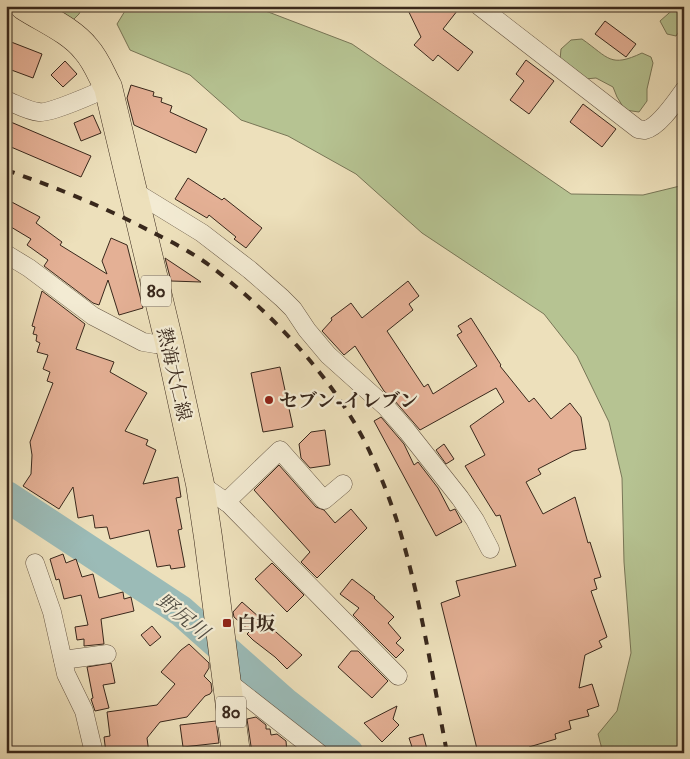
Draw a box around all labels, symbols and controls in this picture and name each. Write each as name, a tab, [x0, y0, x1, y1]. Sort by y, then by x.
road number: 80	[141, 276, 171, 306]
street label: 熱海大仁線	[152, 325, 195, 423]
place label: セブン-イレブン	[279, 390, 418, 413]
marker: セブン-イレブン	[263, 394, 275, 406]
water label: 野尻川	[151, 589, 215, 647]
place label: 白坂	[237, 613, 275, 636]
marker: 白坂	[221, 617, 233, 629]
road number: 80	[216, 696, 246, 728]

